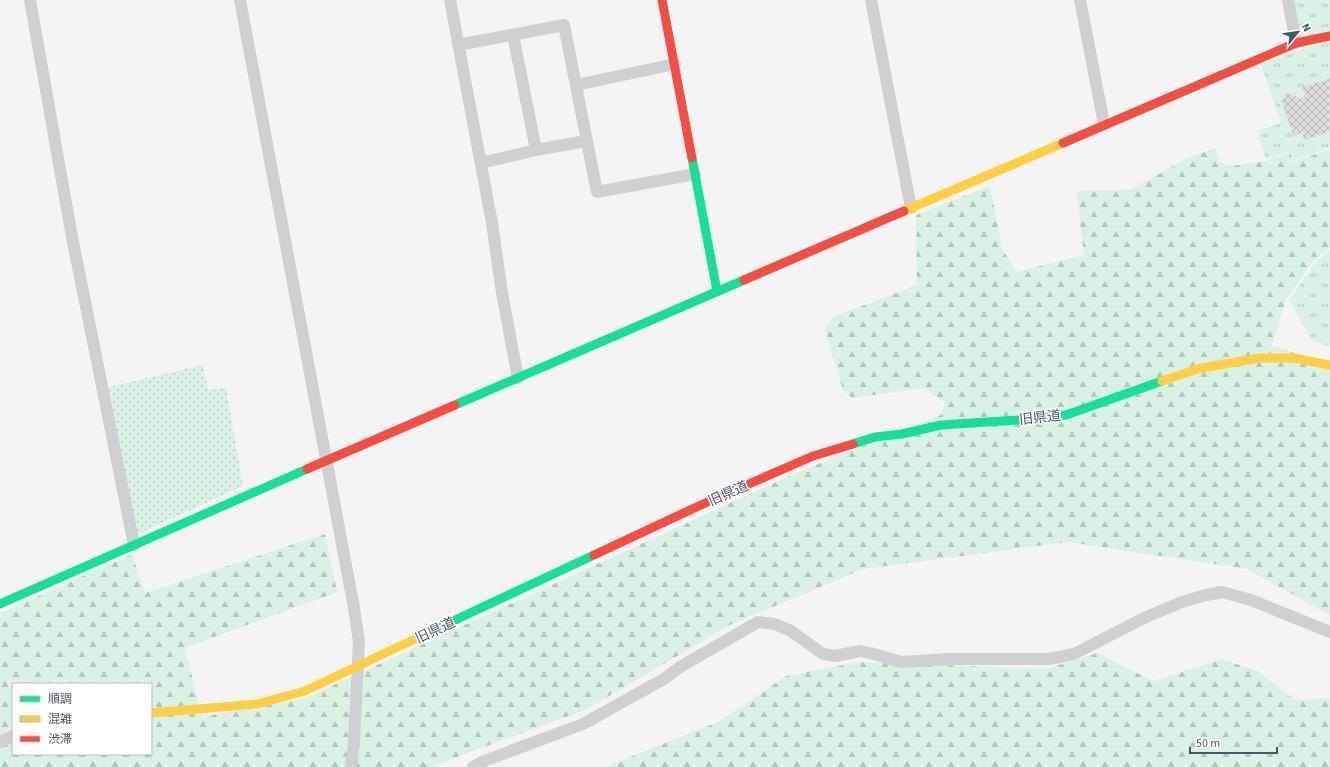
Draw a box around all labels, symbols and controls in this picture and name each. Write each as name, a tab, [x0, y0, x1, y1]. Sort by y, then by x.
north arrow	[1278, 12, 1318, 52]
text: N	[1298, 21, 1315, 34]
street label: 旧県道	[1018, 406, 1062, 430]
street label: 旧県道	[705, 476, 752, 512]
street label: 旧県道	[412, 613, 459, 649]
legend	[12, 683, 152, 755]
text: 順調	[48, 691, 72, 708]
text: 混雑	[48, 711, 72, 728]
scale bar	[1190, 729, 1277, 755]
text: 渋滞	[48, 731, 72, 748]
text: 50 m	[1196, 735, 1220, 752]

